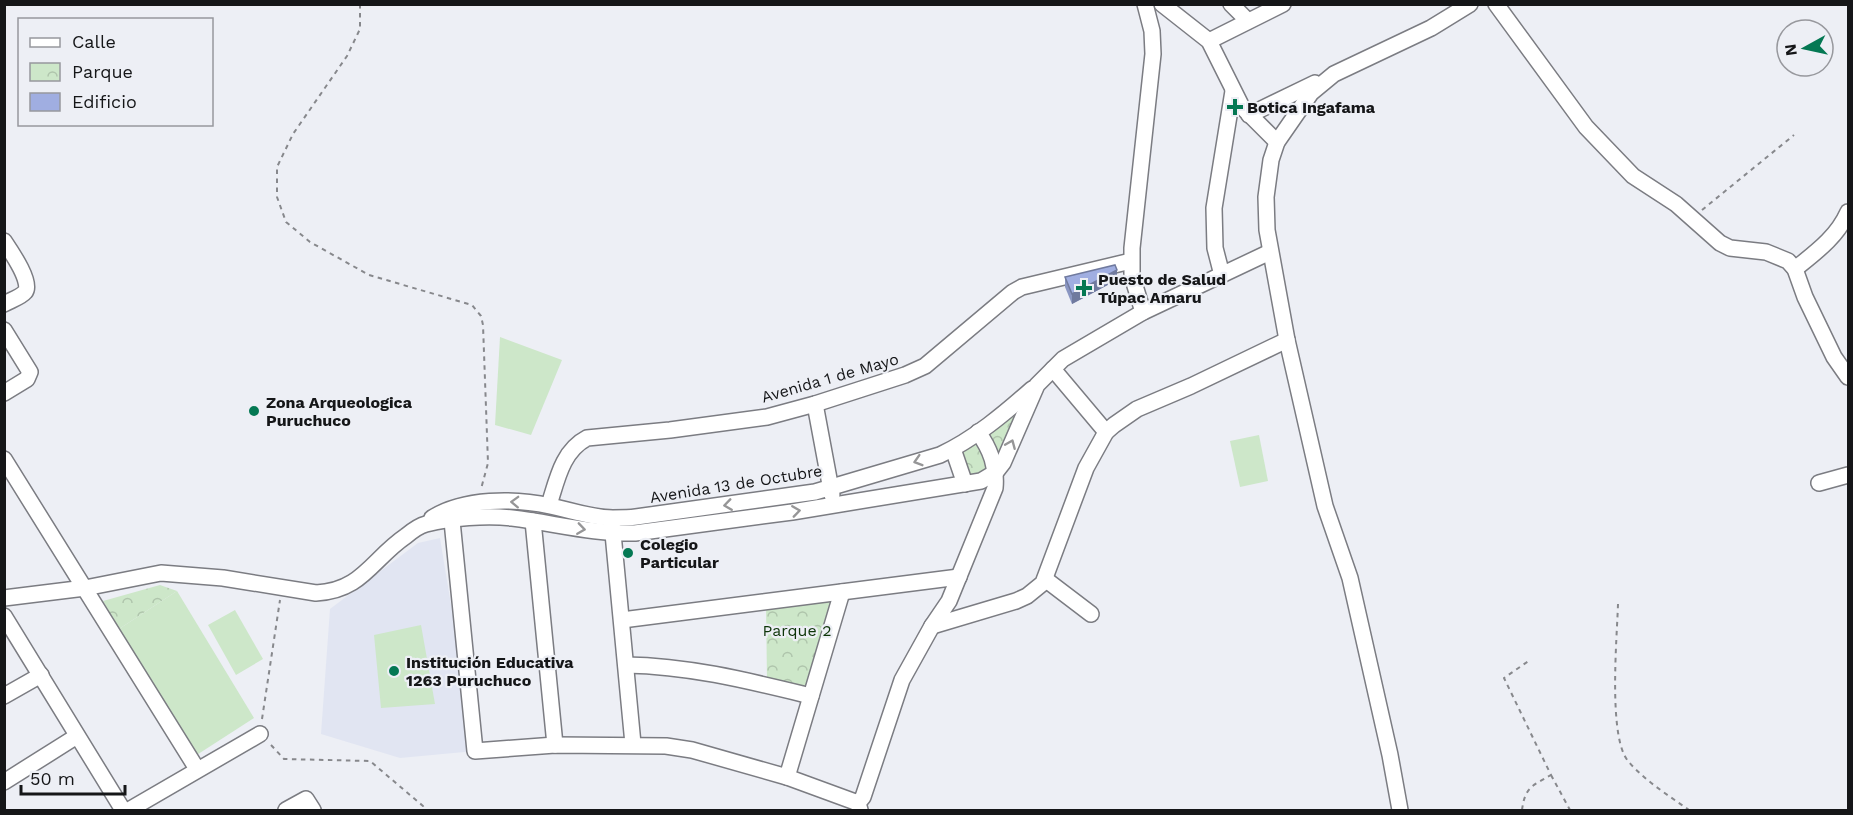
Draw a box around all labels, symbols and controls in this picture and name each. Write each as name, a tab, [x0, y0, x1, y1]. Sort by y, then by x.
legend	[18, 18, 213, 126]
north arrow	[1775, 18, 1835, 78]
text: Calle	[72, 31, 116, 52]
text: N	[1780, 43, 1801, 57]
text: Parque	[72, 61, 133, 82]
text: Edificio	[72, 91, 137, 112]
place label: Botica Ingafama	[1247, 98, 1376, 117]
marker: Botica Ingafama	[1228, 100, 1242, 114]
place label: Puesto de Salud Túpac Amaru	[1098, 270, 1226, 307]
marker: Puesto de Salud Túpac Amaru	[1075, 279, 1093, 297]
street label: Avenida 1 de Mayo	[759, 349, 901, 407]
place label: Zona Arqueologica Puruchuco	[266, 393, 413, 430]
marker: Zona Arqueologica Puruchuco	[247, 404, 261, 418]
one-way arrow	[1004, 439, 1016, 450]
one-way arrow	[913, 454, 924, 466]
street label: Avenida 13 de Octubre	[648, 461, 824, 507]
one-way arrow	[510, 496, 519, 509]
one-way arrow	[724, 498, 733, 510]
one-way arrow	[791, 506, 801, 518]
one-way arrow	[576, 523, 586, 535]
place label: Colegio Particular	[640, 535, 719, 572]
marker: Colegio Particular	[621, 546, 635, 560]
park label: Parque 2	[762, 621, 832, 640]
place label: Institución Educativa 1263 Puruchuco	[406, 653, 574, 690]
marker: Institución Educativa 1263 Puruchuco	[387, 664, 401, 678]
scale bar	[21, 758, 124, 796]
text: 50 m	[30, 768, 75, 789]

